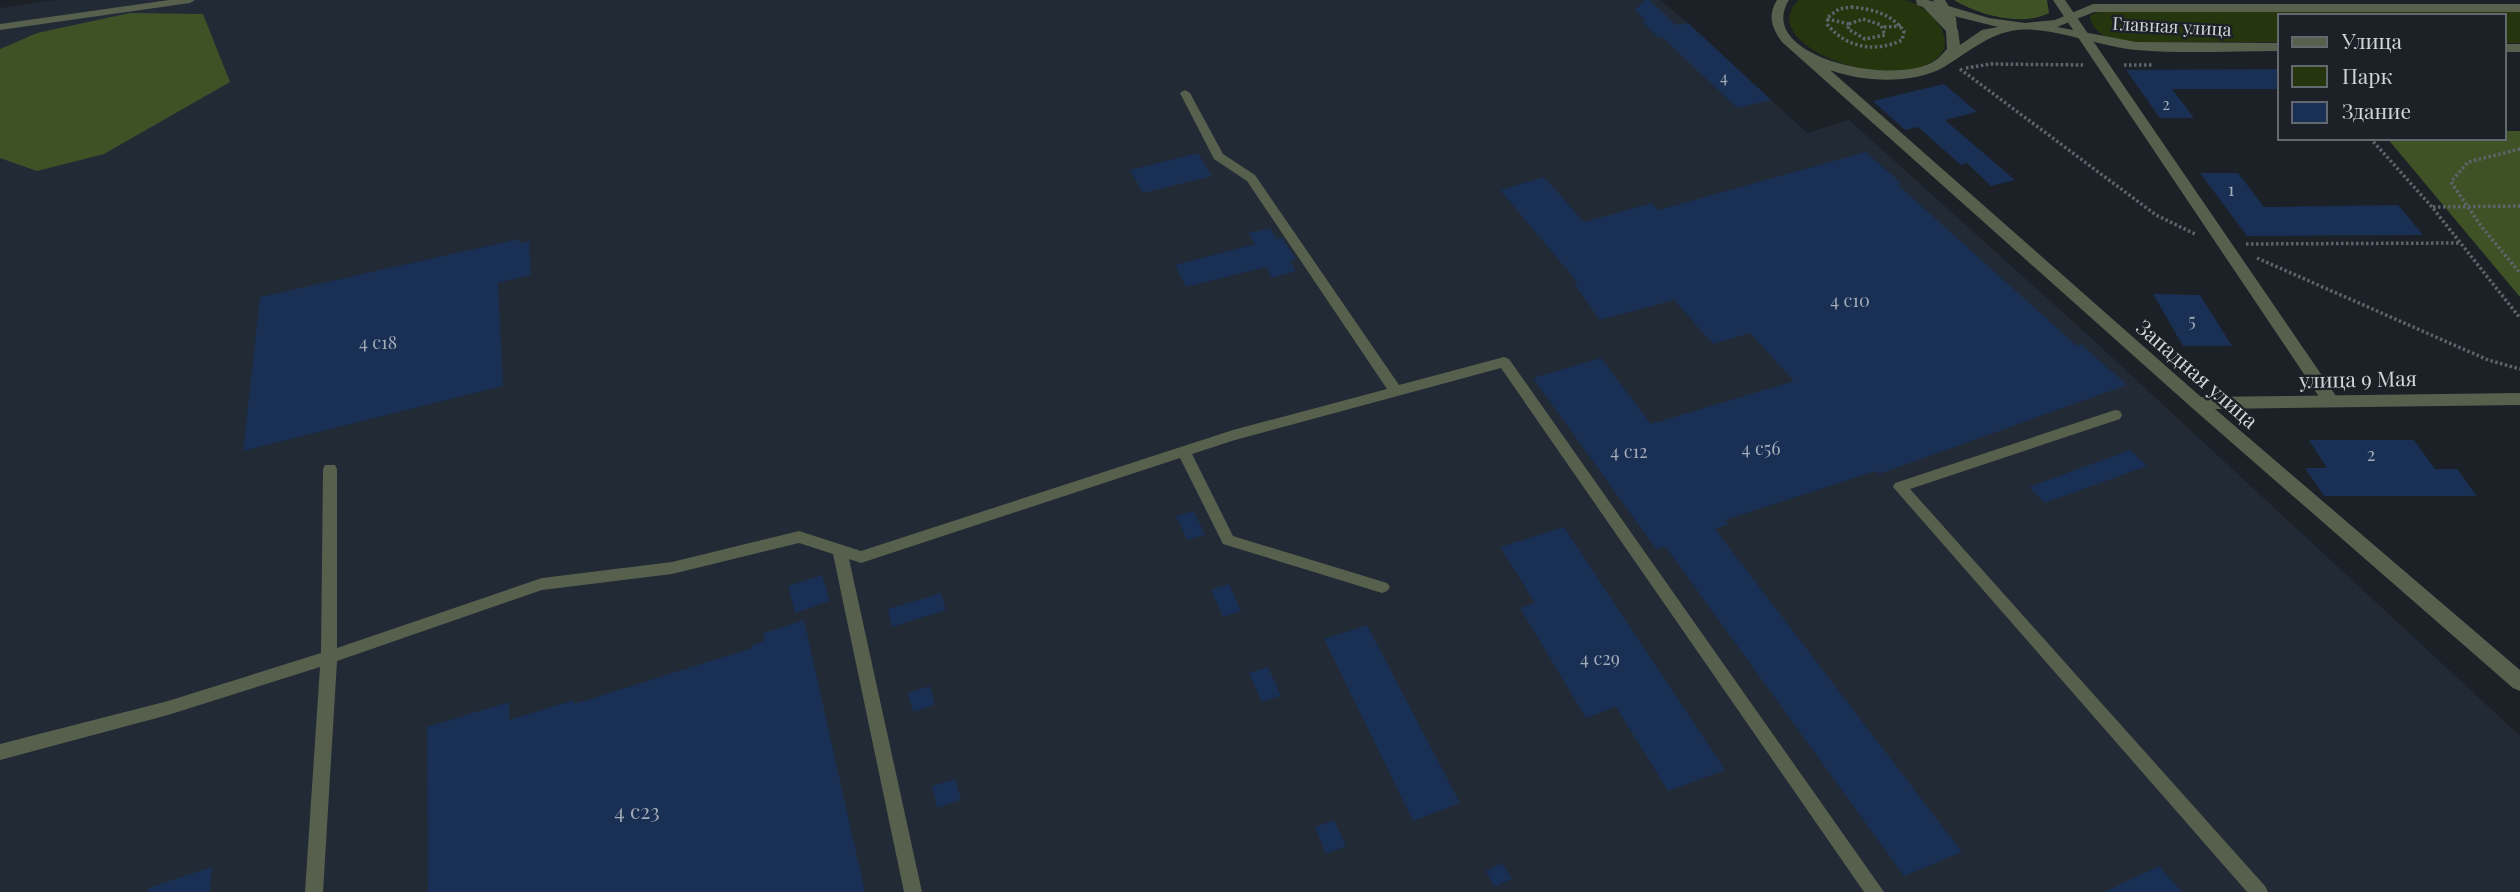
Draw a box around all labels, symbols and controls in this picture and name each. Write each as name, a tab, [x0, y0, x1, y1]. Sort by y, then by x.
street label: Главная улица	[2112, 11, 2232, 41]
legend	[2278, 14, 2506, 140]
text: Улица	[2341, 26, 2403, 54]
text: Парк	[2342, 61, 2392, 89]
house number: 4	[1720, 66, 1728, 87]
house number: 2	[2162, 93, 2170, 114]
text: Здание	[2342, 96, 2411, 124]
house number: 1	[2228, 177, 2235, 201]
house number: 4 с10	[1830, 288, 1870, 312]
house number: 5	[2188, 308, 2196, 332]
street label: Западная улица	[2131, 312, 2265, 434]
house number: 4 с18	[359, 330, 397, 354]
street label: улица 9 Мая	[2298, 363, 2417, 393]
house number: 4 с56	[1742, 436, 1780, 460]
house number: 4 с12	[1610, 439, 1648, 463]
house number: 2	[2367, 442, 2375, 466]
house number: 4 с29	[1580, 646, 1620, 670]
house number: 4 с23	[614, 796, 660, 824]

